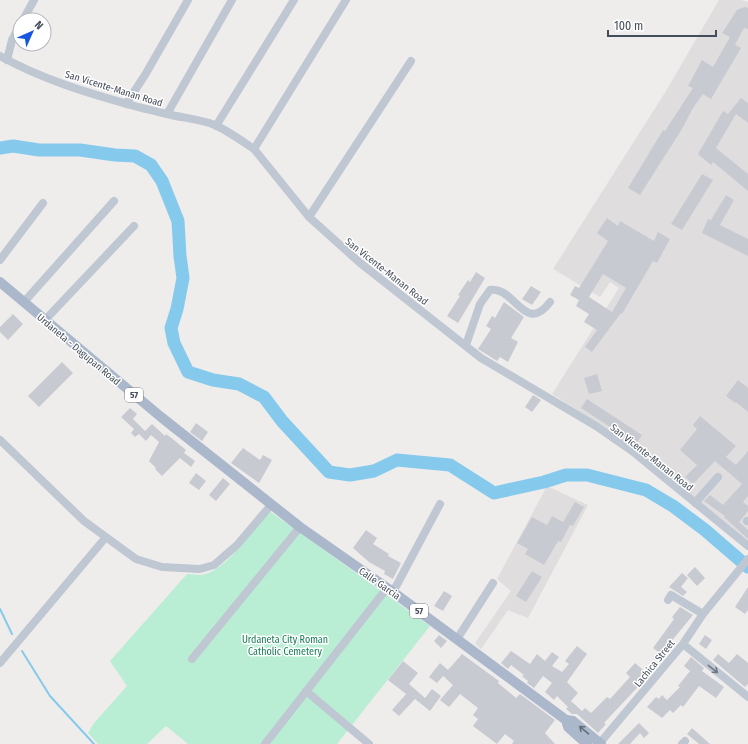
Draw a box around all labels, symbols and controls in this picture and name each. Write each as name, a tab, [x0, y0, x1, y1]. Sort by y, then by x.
north arrow	[12, 12, 52, 52]
scale bar	[608, 12, 716, 38]
text: N	[32, 18, 46, 32]
text: 100 m	[614, 19, 643, 33]
street label: San Vicente-Manan Road	[63, 68, 164, 110]
street label: San Vicente-Manan Road	[343, 236, 430, 308]
street label: Urdaneta - Dagupan Road	[34, 311, 122, 388]
road number: 57	[125, 388, 143, 402]
street label: San Vicente-Manan Road	[608, 422, 695, 494]
street label: Calle Garcia	[356, 565, 403, 603]
road number: 57	[410, 604, 428, 618]
park label: Urdaneta City Roman Catholic Cemetery	[242, 634, 328, 658]
street label: Lachica Street	[632, 637, 678, 690]
one-way arrow	[707, 665, 718, 674]
one-way arrow	[578, 725, 589, 734]

